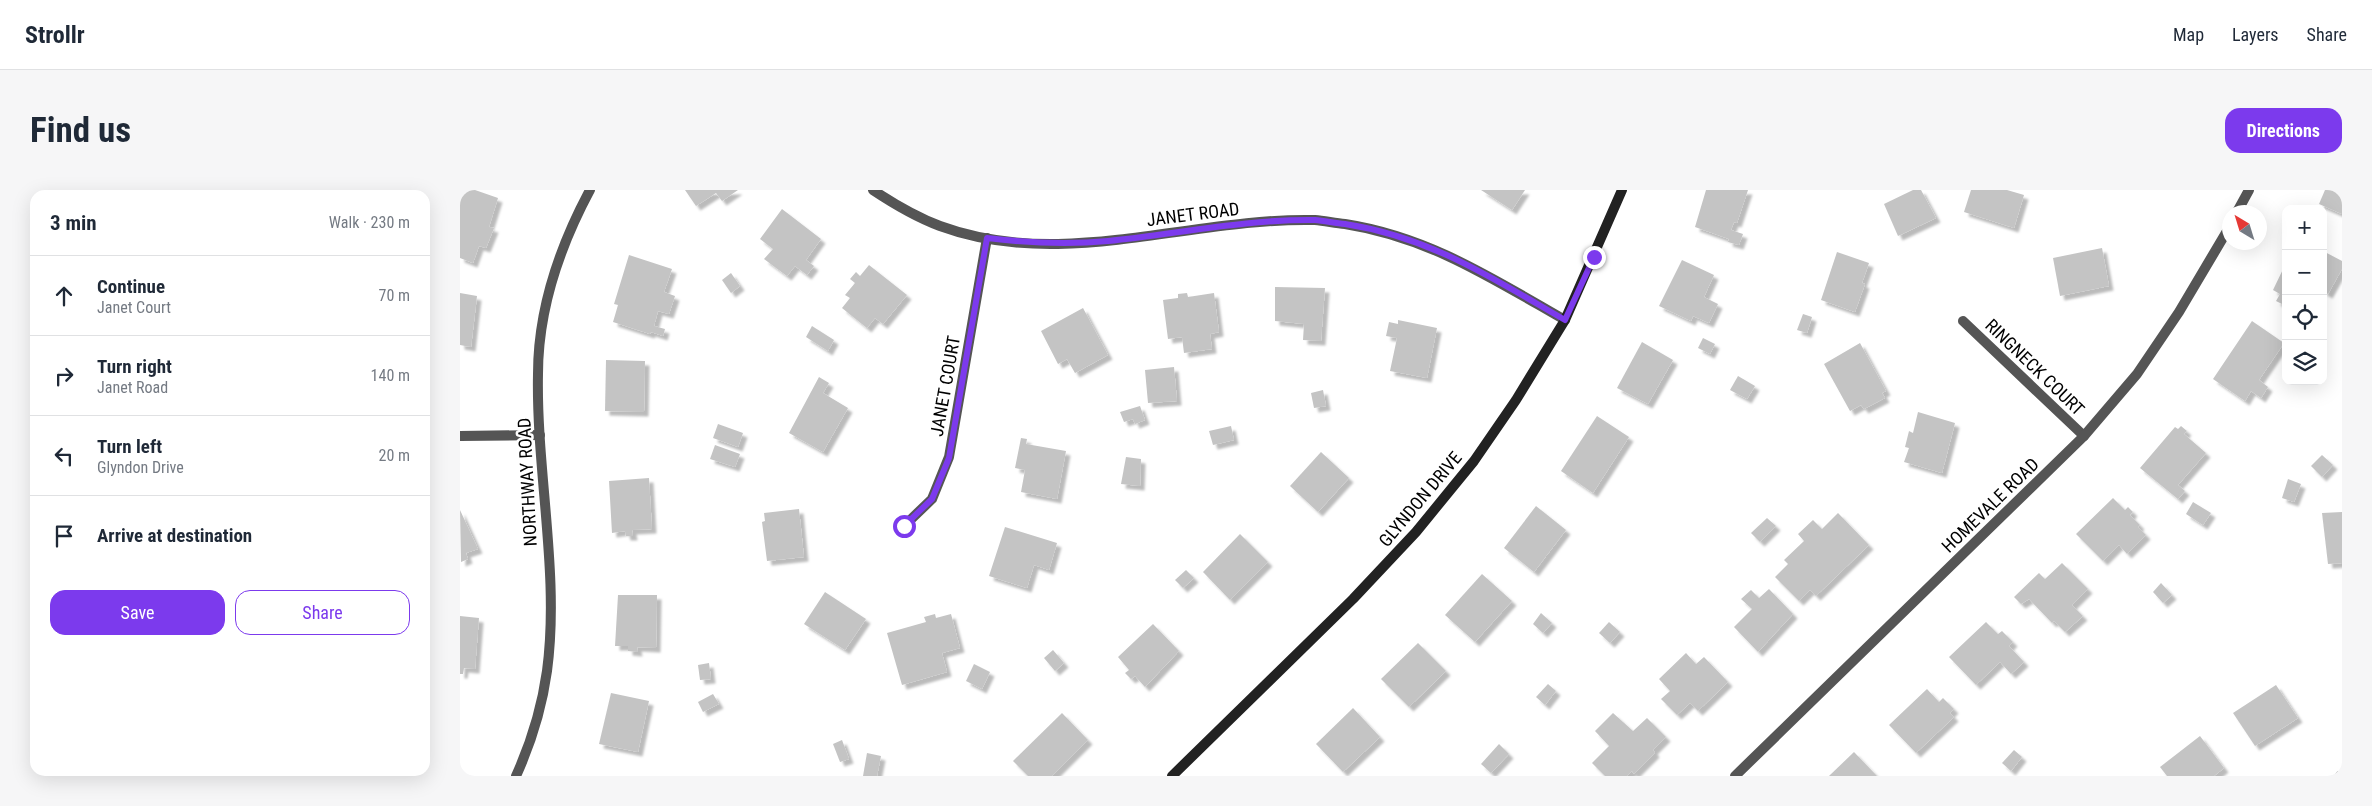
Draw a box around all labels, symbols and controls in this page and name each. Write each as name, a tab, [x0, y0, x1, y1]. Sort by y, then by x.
text: Strollr	[25, 21, 85, 49]
text: Map	[2173, 24, 2204, 45]
text: Layers	[2232, 24, 2279, 45]
text: Share	[2307, 24, 2347, 45]
button: Directions	[2225, 108, 2342, 153]
text: Find us	[30, 110, 131, 151]
street label: JANET ROAD	[1145, 198, 1241, 230]
north arrow	[2222, 205, 2267, 250]
map controls	[2282, 205, 2327, 385]
button: +	[2282, 205, 2327, 250]
text: 3 min	[50, 211, 97, 235]
text: Walk · 230 m	[329, 213, 410, 232]
route end	[1583, 246, 1606, 269]
button: −	[2282, 250, 2327, 295]
text: Continue	[97, 275, 165, 298]
icon: ahead	[50, 282, 78, 310]
text: 70 m	[378, 286, 410, 305]
button: locate	[2282, 295, 2327, 340]
text: Janet Court	[97, 298, 171, 317]
street label: RINGNECK COURT	[1981, 314, 2089, 420]
street label: JANET COURT	[926, 334, 964, 438]
button: layers	[2282, 340, 2327, 385]
text: Turn right	[97, 355, 172, 378]
icon: right	[50, 362, 78, 390]
text: 140 m	[371, 366, 410, 385]
text: Janet Road	[97, 378, 168, 397]
street label: NORTHWAY ROAD	[513, 417, 541, 547]
text: Turn left	[97, 435, 162, 458]
icon: left	[50, 442, 78, 470]
text: 20 m	[378, 446, 410, 465]
street label: GLYNDON DRIVE	[1374, 447, 1466, 551]
street label: HOMEVALE ROAD	[1937, 453, 2043, 557]
text: Glyndon Drive	[97, 458, 184, 477]
route start	[893, 515, 916, 538]
icon: arrive	[50, 522, 78, 550]
text: Arrive at destination	[97, 524, 252, 547]
button: Save	[50, 590, 225, 635]
button: Share	[235, 590, 410, 635]

